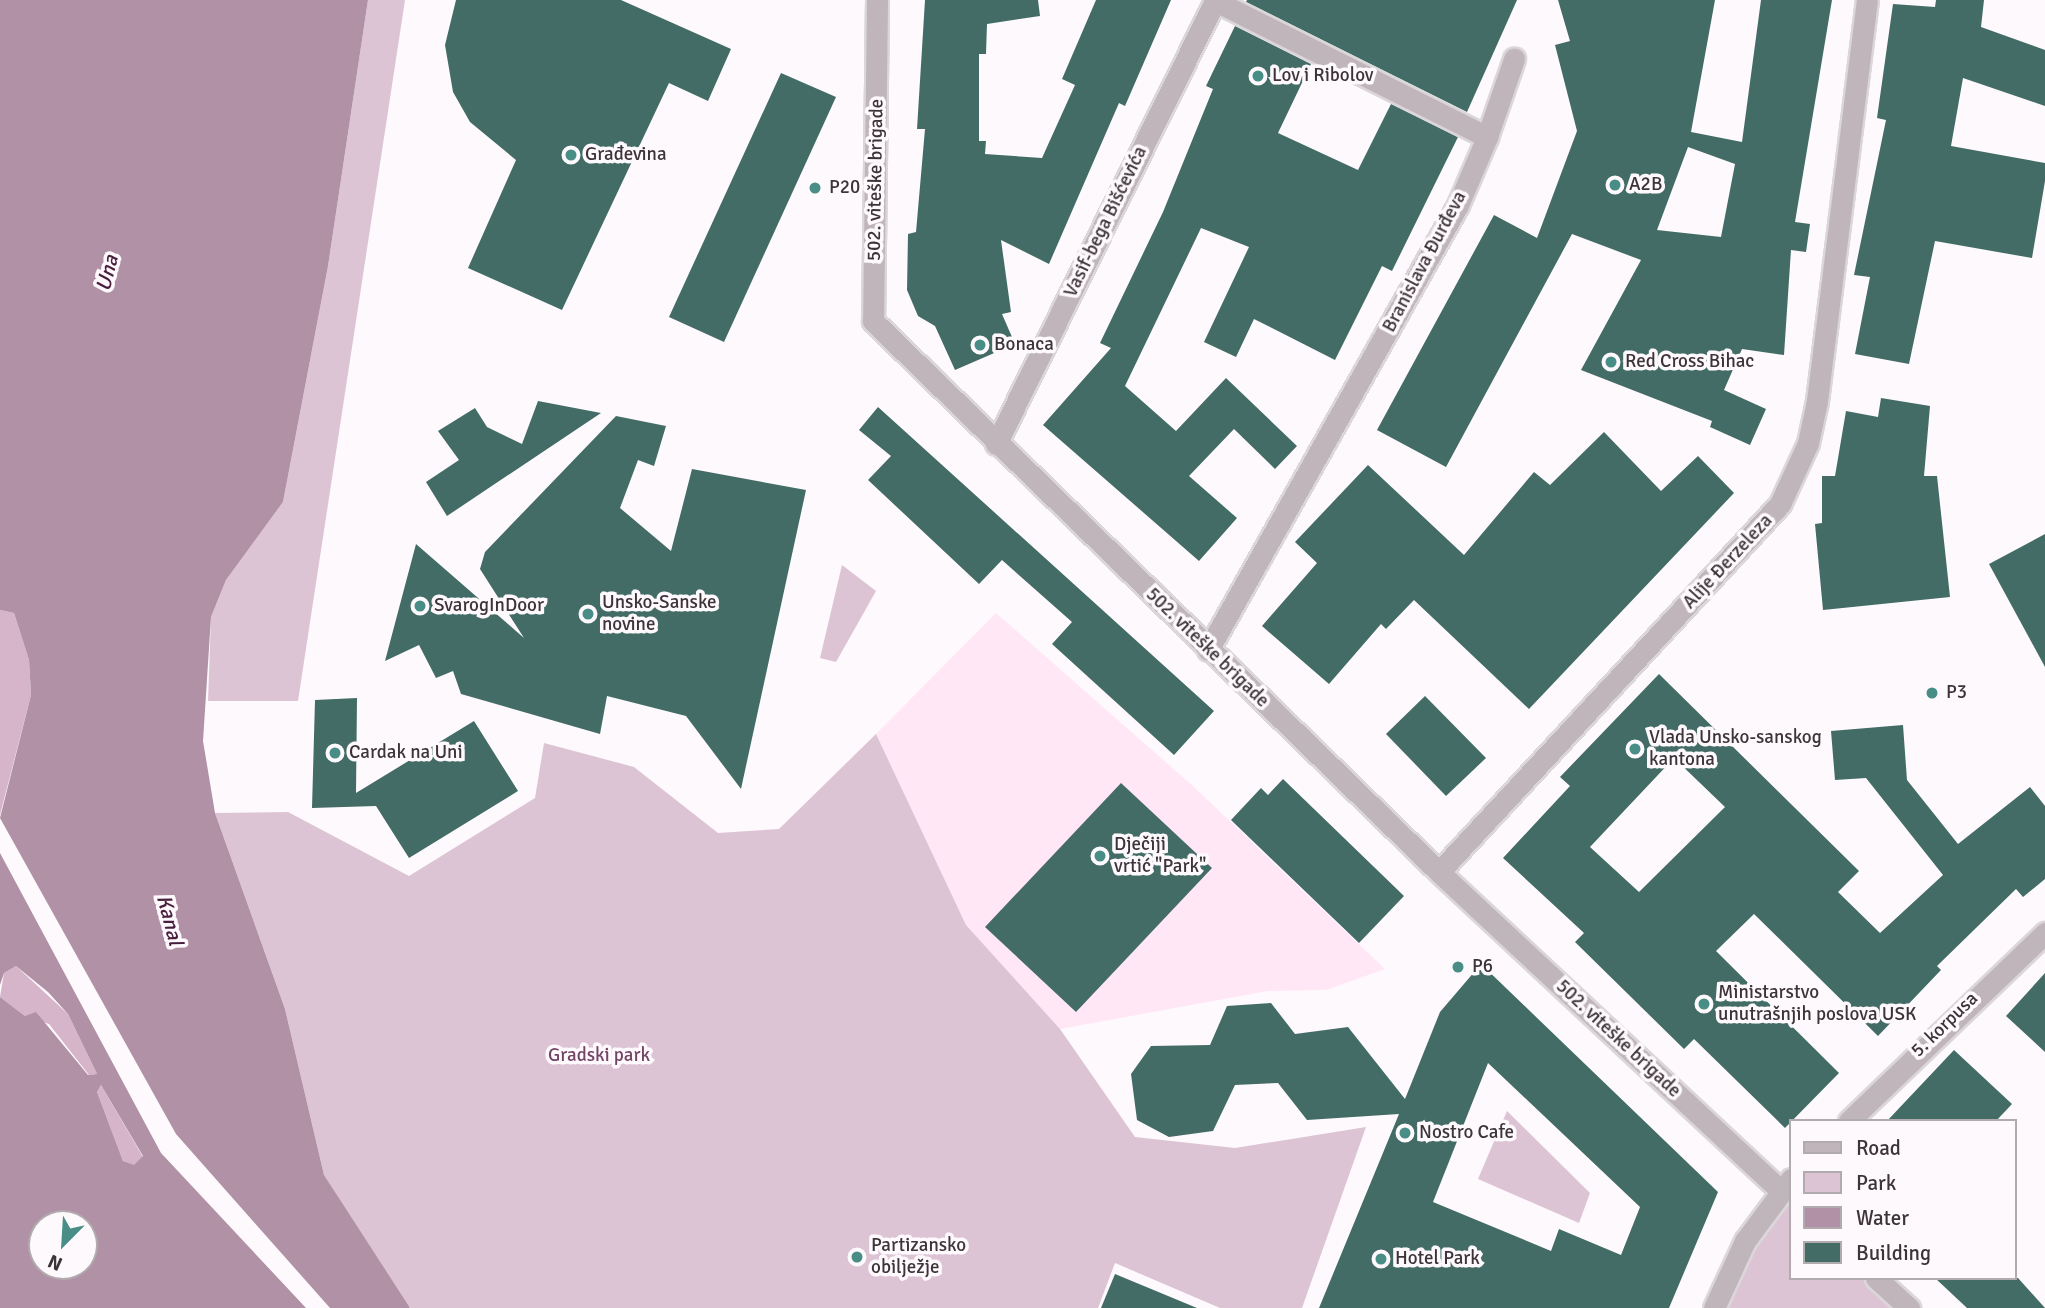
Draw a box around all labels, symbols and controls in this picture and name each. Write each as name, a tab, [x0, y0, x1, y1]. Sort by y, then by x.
place label: Lov i Ribolov	[1272, 65, 1373, 87]
marker: Lov i Ribolov	[1250, 68, 1266, 84]
street label: 502. viteške brigade	[863, 99, 889, 261]
street label: Vasif-bega Bišćevića	[1060, 143, 1152, 301]
place label: Građevina	[585, 144, 667, 166]
marker: Građevina	[563, 147, 579, 163]
place label: A2B	[1629, 174, 1662, 196]
place label: P20	[829, 177, 860, 199]
marker: A2B	[1607, 177, 1623, 193]
marker: P20	[807, 180, 823, 196]
street label: Branislava Đurđeva	[1378, 188, 1472, 336]
water label: Una	[90, 252, 124, 294]
place label: Bonaca	[994, 334, 1054, 356]
marker: Bonaca	[972, 337, 988, 353]
place label: Red Cross Bihac	[1625, 351, 1754, 373]
marker: Red Cross Bihac	[1603, 354, 1619, 370]
street label: Alije Đerzeleza	[1678, 510, 1778, 614]
street label: 502. viteške brigade	[1141, 583, 1273, 713]
place label: Unsko-Sanske novine	[602, 592, 717, 636]
place label: SvarogInDoor	[434, 595, 544, 617]
marker: SvarogInDoor	[412, 598, 428, 614]
marker: Unsko-Sanske novine	[580, 606, 596, 622]
place label: P3	[1946, 682, 1967, 704]
marker: P3	[1924, 685, 1940, 701]
place label: Vlada Unsko-sanskog kantona	[1649, 727, 1822, 771]
marker: Vlada Unsko-sanskog kantona	[1627, 741, 1643, 757]
place label: Cardak na Uni	[349, 742, 463, 764]
marker: Cardak na Uni	[327, 745, 343, 761]
place label: Dječiji vrtić "Park"	[1114, 834, 1206, 878]
marker: Dječiji vrtić "Park"	[1092, 848, 1108, 864]
water label: Kanal	[151, 892, 189, 948]
place label: P6	[1472, 956, 1493, 978]
marker: P6	[1450, 959, 1466, 975]
street label: 502. viteške brigade	[1551, 975, 1685, 1103]
place label: Ministarstvo unutrašnjih poslova USK	[1718, 982, 1916, 1026]
street label: 5. korpusa	[1907, 988, 1983, 1062]
marker: Ministarstvo unutrašnjih poslova USK	[1696, 996, 1712, 1012]
park label: Gradski park	[548, 1045, 650, 1067]
legend	[1790, 1119, 2017, 1280]
place label: Nostro Cafe	[1419, 1122, 1514, 1144]
marker: Nostro Cafe	[1397, 1125, 1413, 1141]
text: Road	[1856, 1135, 1901, 1161]
text: Park	[1856, 1170, 1896, 1196]
text: Water	[1856, 1205, 1909, 1231]
north arrow	[28, 1210, 98, 1280]
place label: Partizansko obilježje	[871, 1235, 966, 1279]
text: Building	[1856, 1240, 1931, 1266]
place label: Hotel Park	[1395, 1248, 1480, 1270]
text: N	[44, 1249, 66, 1276]
marker: Partizansko obilježje	[849, 1249, 865, 1265]
marker: Hotel Park	[1373, 1251, 1389, 1267]

